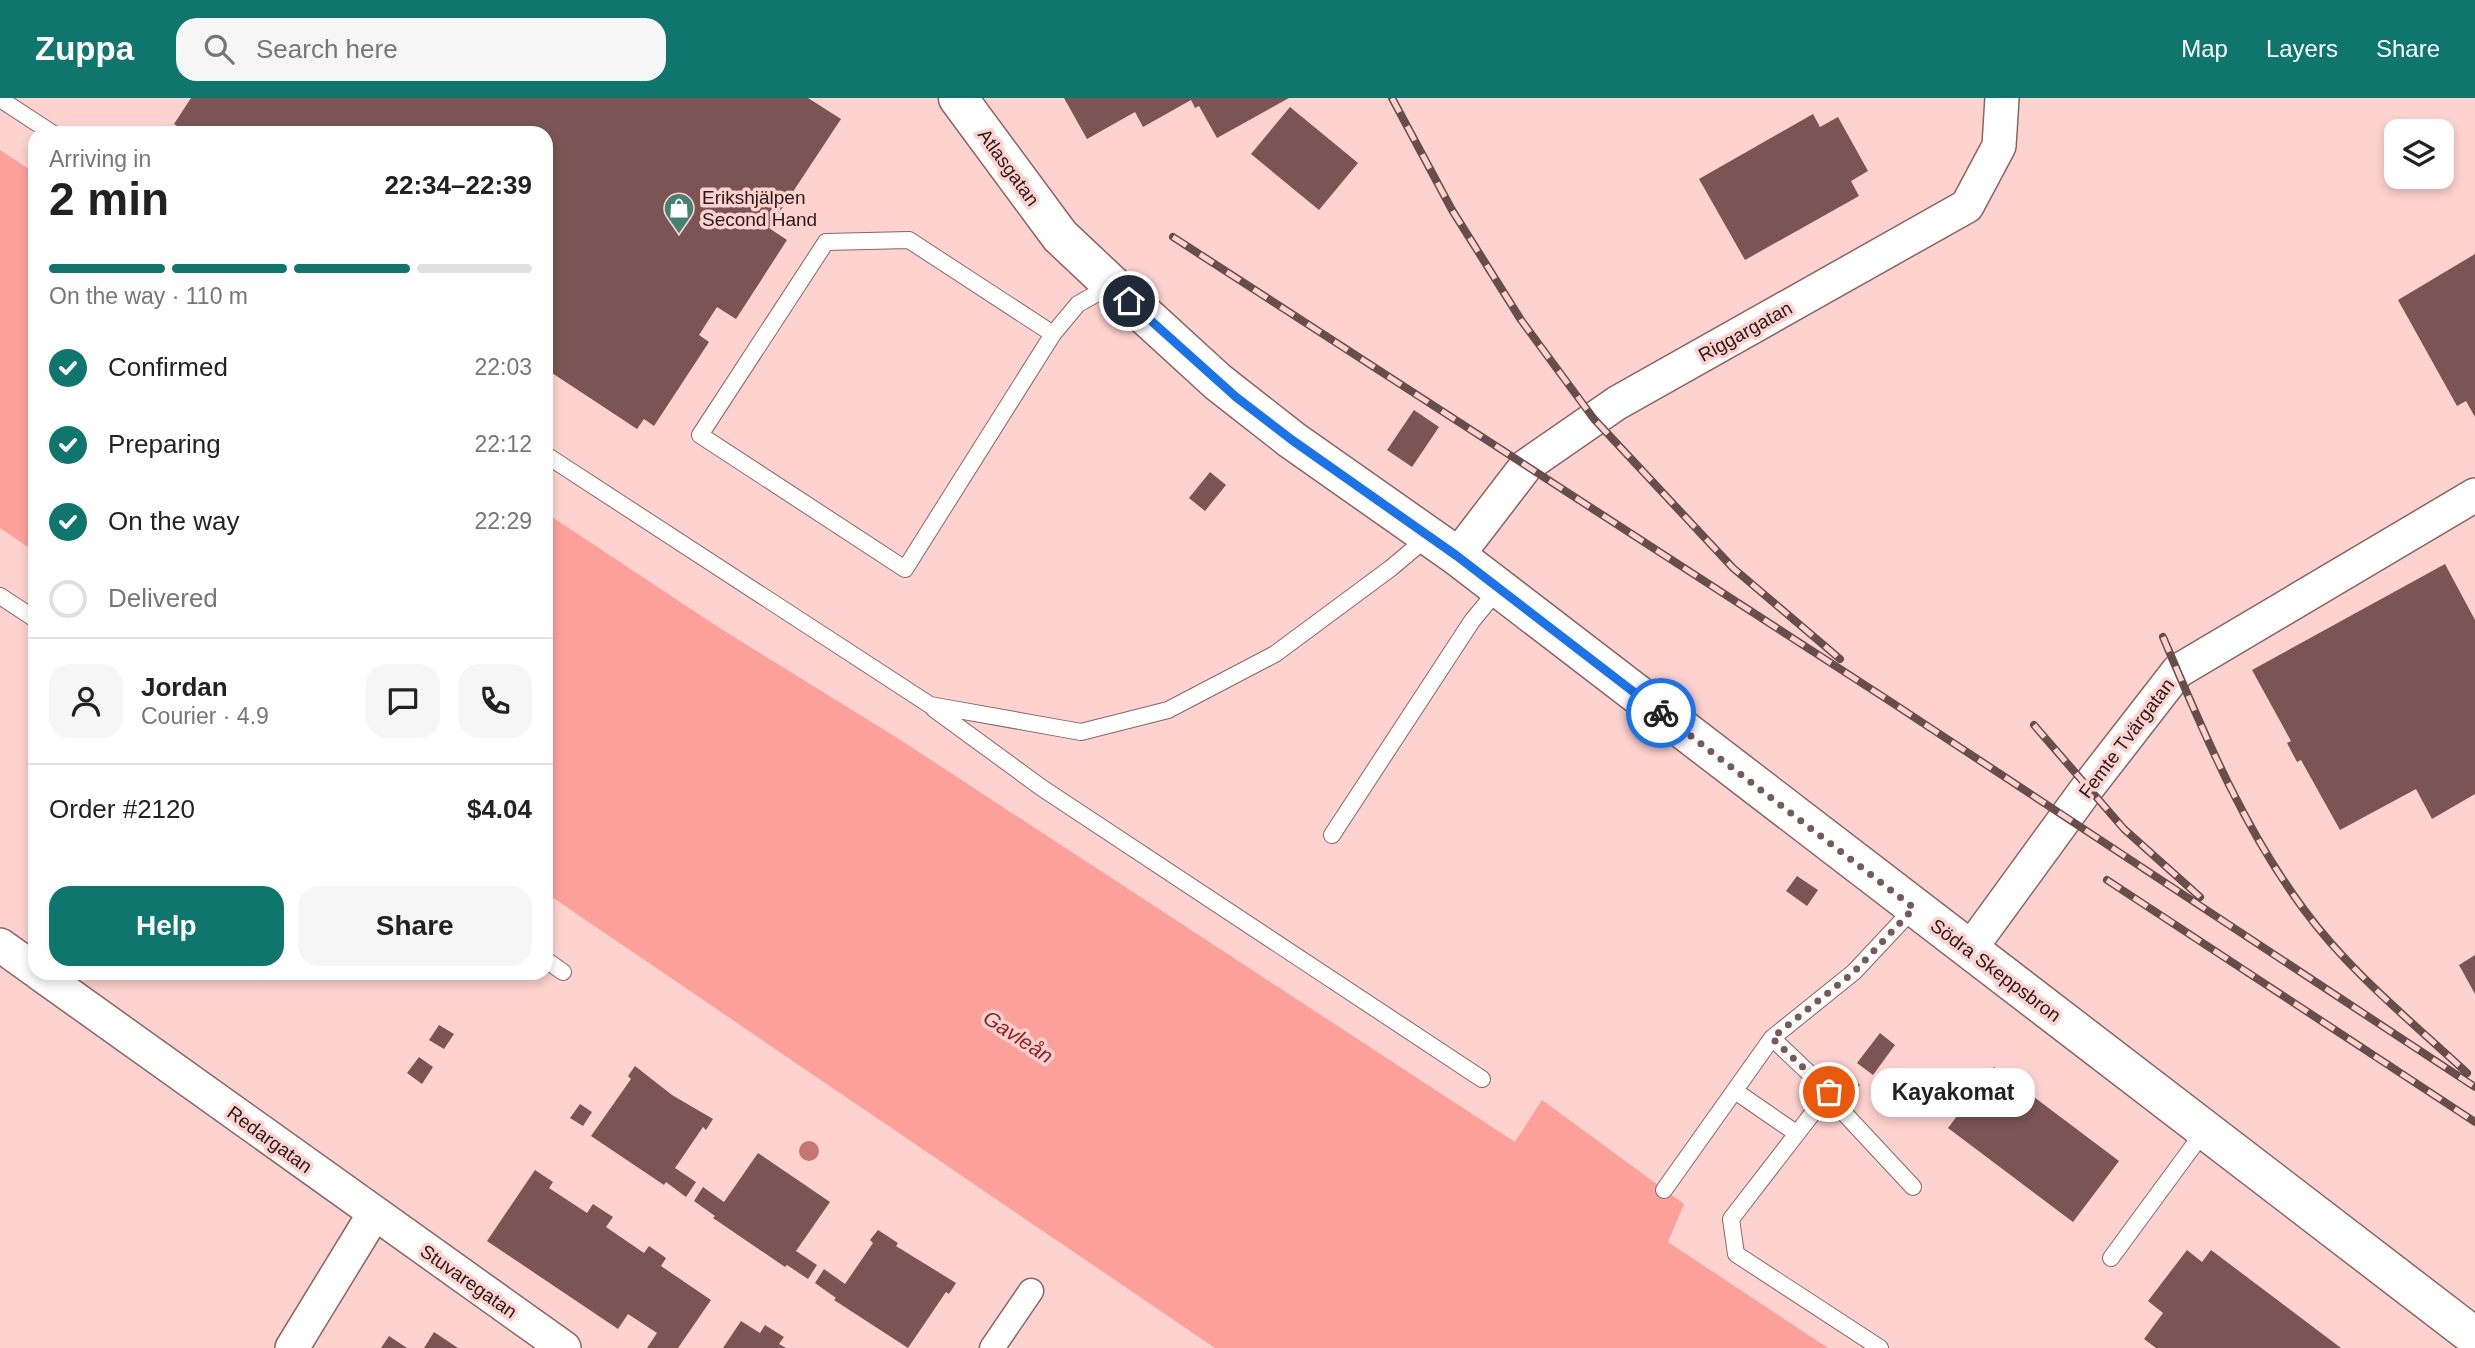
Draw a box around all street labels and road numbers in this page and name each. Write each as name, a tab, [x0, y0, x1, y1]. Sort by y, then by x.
street label: Atlasgatan	[974, 125, 1043, 210]
street label: Riggargatan	[1695, 297, 1796, 366]
street label: Femte Tvärgatan	[2075, 674, 2178, 802]
street label: Södra Skeppsbron	[1927, 915, 2065, 1026]
street label: Redargatan	[223, 1102, 316, 1177]
street label: Stuvaregatan	[416, 1240, 521, 1322]

